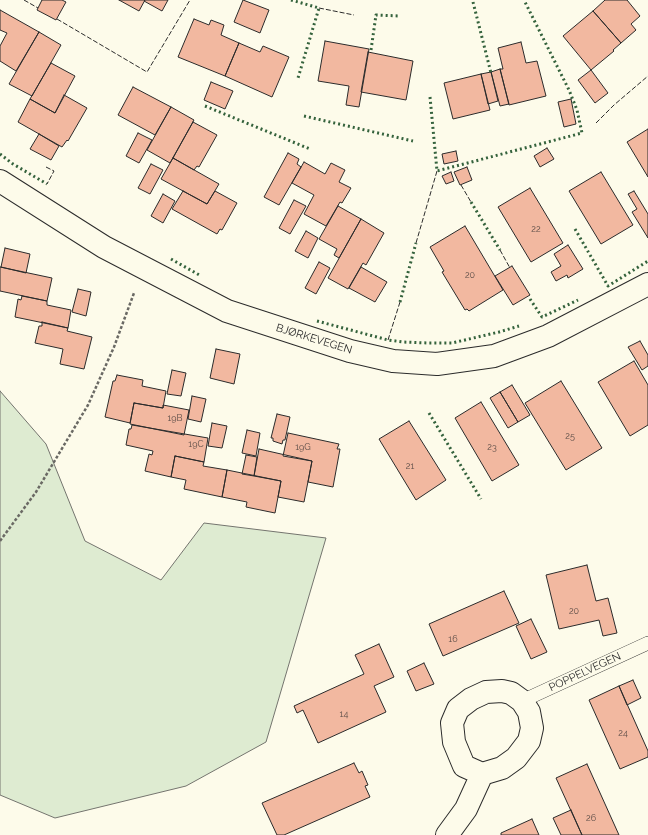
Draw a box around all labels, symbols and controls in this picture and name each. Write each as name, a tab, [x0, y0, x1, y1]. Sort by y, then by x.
house number: 22	[531, 224, 541, 234]
house number: 20	[465, 270, 475, 280]
street label: BJØRKEVEGEN	[274, 321, 354, 357]
house number: 19B	[167, 413, 183, 423]
house number: 25	[565, 431, 575, 441]
house number: 19C	[188, 439, 204, 449]
house number: 19G	[295, 442, 311, 452]
house number: 23	[487, 442, 497, 452]
house number: 21	[406, 461, 414, 471]
house number: 20	[569, 606, 579, 616]
house number: 16	[448, 634, 458, 644]
street label: POPPELVEGEN	[547, 650, 623, 694]
house number: 14	[340, 709, 348, 719]
house number: 24	[618, 728, 628, 738]
house number: 26	[586, 813, 596, 823]

